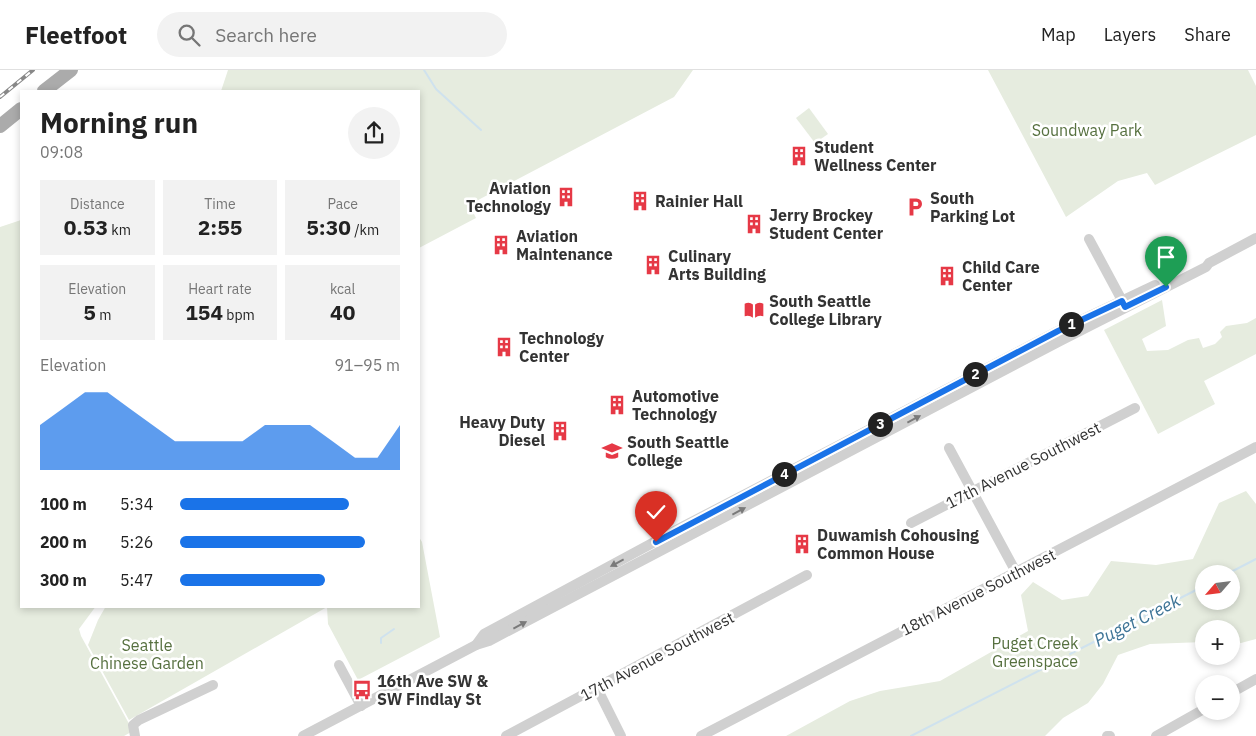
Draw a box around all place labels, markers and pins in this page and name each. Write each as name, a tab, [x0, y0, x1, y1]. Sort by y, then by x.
place label: Student Wellness Center	[814, 137, 937, 175]
building icon: Student Wellness Center	[788, 145, 810, 167]
place label: Aviation Technology	[466, 178, 551, 216]
building icon: Aviation Technology	[555, 186, 577, 208]
place label: South Parking Lot	[930, 188, 1015, 226]
building icon: Rainier Hall	[629, 190, 651, 212]
place label: Rainier Hall	[655, 191, 743, 211]
parking icon: South Parking Lot	[904, 196, 926, 218]
place label: Jerry Brockey Student Center	[769, 205, 884, 243]
building icon: Jerry Brockey Student Center	[743, 213, 765, 235]
place label: Aviation Maintenance	[516, 226, 613, 264]
building icon: Aviation Maintenance	[490, 234, 512, 256]
pin	[1145, 236, 1187, 287]
place label: Culinary Arts Building	[668, 246, 766, 284]
building icon: Culinary Arts Building	[642, 254, 664, 276]
place label: Child Care Center	[962, 257, 1040, 295]
building icon: Child Care Center	[936, 265, 958, 287]
place label: South Seattle College Library	[769, 291, 882, 329]
library icon: South Seattle College Library	[743, 299, 765, 321]
pin: 1	[1058, 312, 1084, 336]
place label: Technology Center	[519, 328, 604, 366]
building icon: Technology Center	[493, 336, 515, 358]
pin: 2	[962, 362, 988, 386]
place label: Automotive Technology	[632, 386, 719, 424]
building icon: Automotive Technology	[606, 394, 628, 416]
place label: Heavy Duty Diesel	[459, 412, 545, 450]
pin: 3	[868, 412, 892, 436]
building icon: Heavy Duty Diesel	[549, 420, 571, 442]
place label: South Seattle College	[627, 432, 729, 470]
school or university icon: South Seattle College	[601, 440, 623, 462]
pin: 4	[772, 462, 796, 486]
pin	[635, 491, 677, 542]
place label: Duwamish Cohousing Common House	[817, 525, 979, 563]
building icon: Duwamish Cohousing Common House	[791, 533, 813, 555]
place label: 16th Ave SW & SW Findlay St	[377, 671, 488, 709]
bus stop icon: 16th Ave SW & SW Findlay St	[351, 679, 373, 701]

